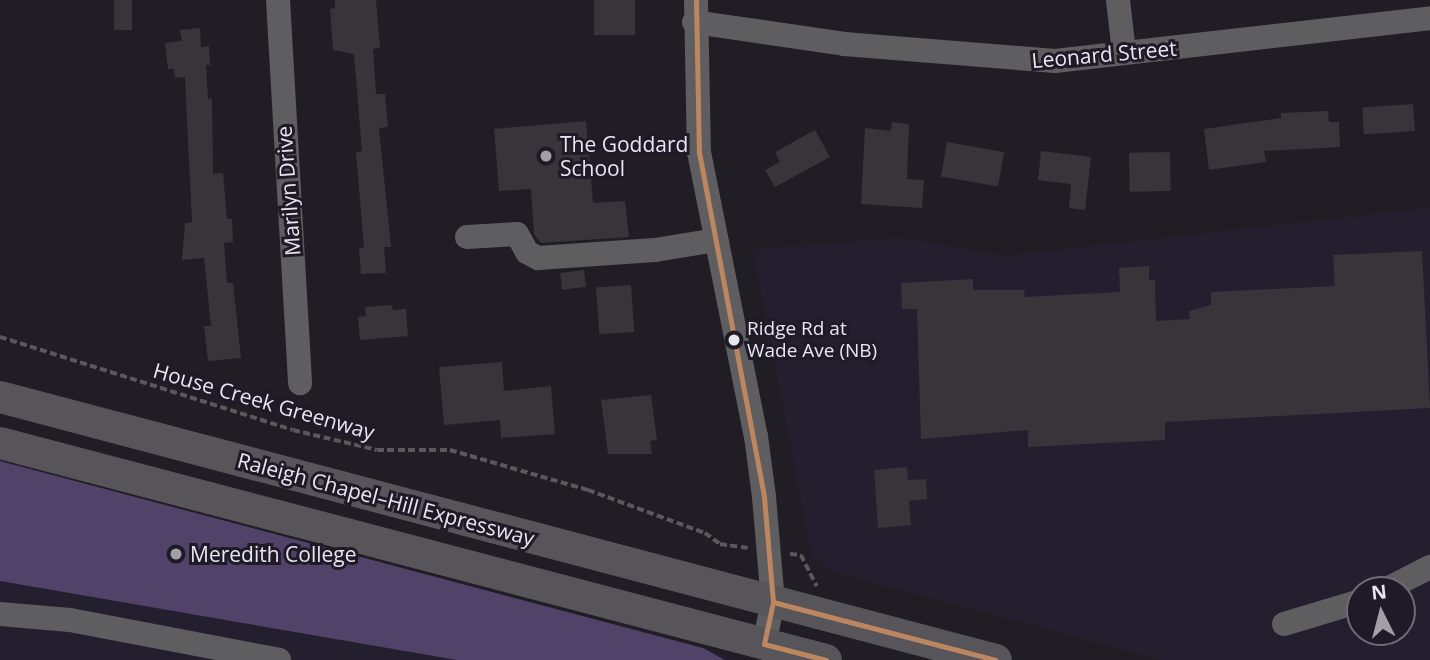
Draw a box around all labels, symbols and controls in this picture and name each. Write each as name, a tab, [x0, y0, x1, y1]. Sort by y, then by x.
street label: Leonard Street	[1030, 35, 1178, 73]
street label: Marilyn Drive	[271, 125, 305, 257]
place label: The Goddard School	[560, 131, 688, 181]
marker: The Goddard School	[538, 148, 554, 164]
place label: Ridge Rd at Wade Ave (NB)	[747, 318, 877, 362]
marker: Ridge Rd at Wade Ave (NB)	[727, 333, 741, 347]
street label: House Creek Greenway	[151, 357, 377, 445]
street label: Raleigh Chapel–Hill Expressway	[235, 447, 537, 551]
place label: Meredith College	[190, 541, 356, 567]
marker: Meredith College	[168, 546, 184, 562]
north arrow	[1346, 576, 1416, 646]
text: N	[1370, 578, 1388, 606]

